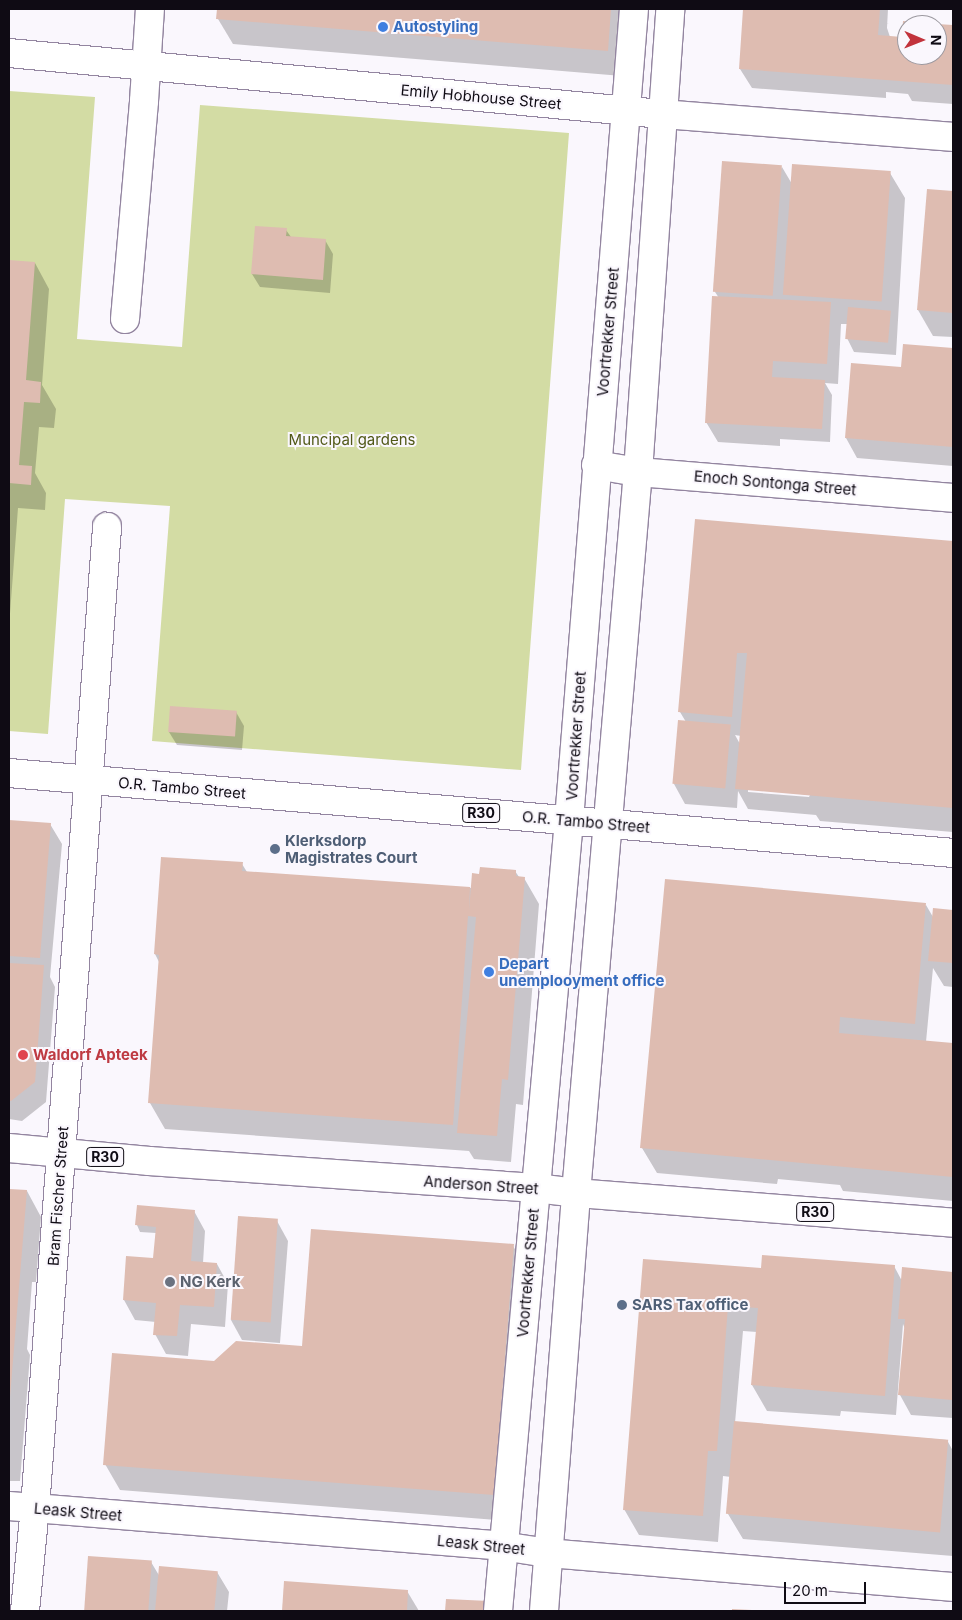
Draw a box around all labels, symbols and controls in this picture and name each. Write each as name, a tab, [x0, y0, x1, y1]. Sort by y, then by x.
north arrow	[897, 15, 947, 65]
place label: Autostyling	[393, 18, 478, 36]
marker: Autostyling	[377, 21, 389, 33]
text: N	[928, 35, 945, 46]
street label: Emily Hobhouse Street	[400, 81, 562, 113]
street label: Voortrekker Street	[593, 267, 623, 397]
park label: Muncipal gardens	[289, 431, 415, 449]
street label: Enoch Sontonga Street	[693, 467, 857, 499]
street label: Voortrekker Street	[563, 671, 589, 801]
street label: O.R. Tambo Street	[117, 773, 247, 803]
road number: R30	[461, 801, 501, 824]
street label: O.R. Tambo Street	[521, 807, 651, 837]
place label: Klerksdorp Magistrates Court	[285, 831, 417, 866]
marker: Klerksdorp Magistrates Court	[269, 843, 281, 855]
place label: Depart unemplooyment office	[499, 954, 664, 989]
marker: Depart unemplooyment office	[483, 966, 495, 978]
place label: Waldorf Apteek	[33, 1046, 148, 1064]
marker: Waldorf Apteek	[17, 1049, 29, 1061]
street label: Bram Fischer Street	[44, 1126, 72, 1266]
road number: R30	[85, 1146, 125, 1168]
street label: Anderson Street	[423, 1172, 539, 1198]
road number: R30	[795, 1200, 835, 1224]
street label: Voortrekker Street	[513, 1208, 543, 1338]
place label: NG Kerk	[180, 1273, 240, 1291]
marker: NG Kerk	[164, 1276, 176, 1288]
place label: SARS Tax office	[632, 1296, 748, 1314]
marker: SARS Tax office	[616, 1299, 628, 1311]
street label: Leask Street	[33, 1499, 123, 1525]
street label: Leask Street	[436, 1531, 526, 1559]
scale bar	[787, 1572, 870, 1604]
text: 20 m	[792, 1581, 828, 1600]

